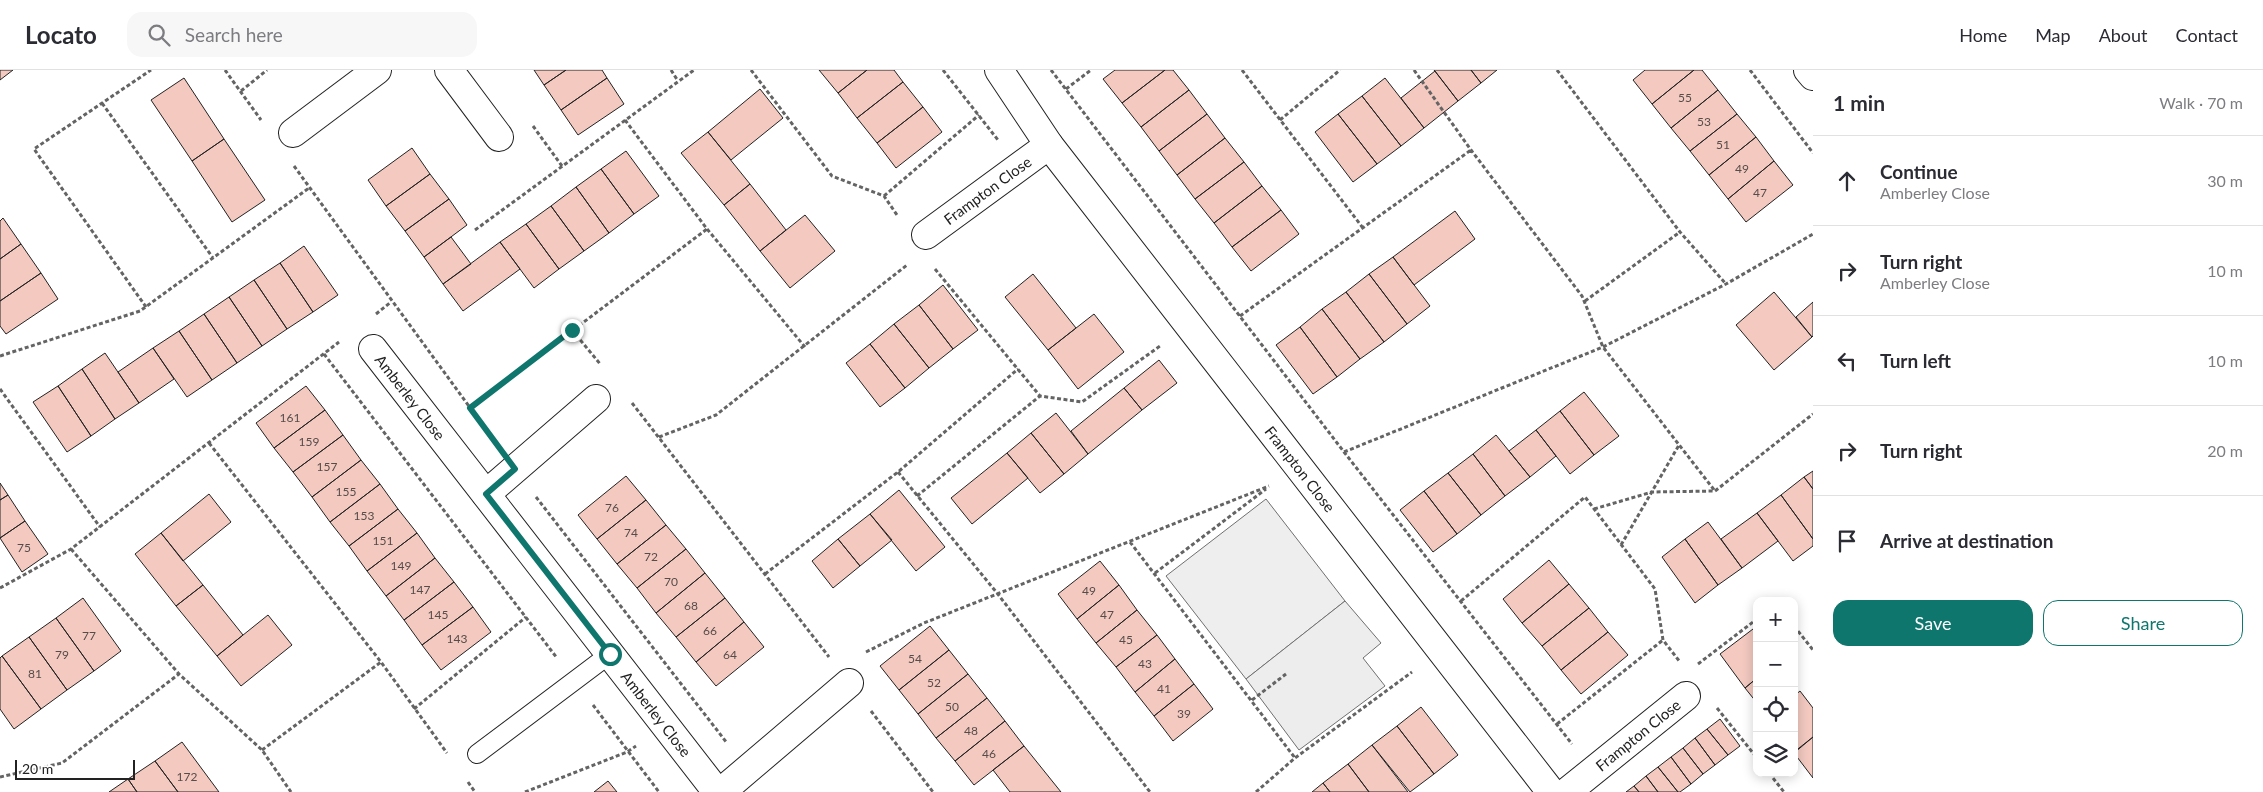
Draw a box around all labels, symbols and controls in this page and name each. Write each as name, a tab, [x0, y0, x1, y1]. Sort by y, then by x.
search box	[127, 12, 477, 57]
text: Locato	[25, 20, 97, 49]
icon: search	[145, 21, 173, 49]
text: Search here	[185, 23, 283, 46]
text: Home	[1959, 24, 2007, 46]
text: Map	[2035, 24, 2071, 46]
text: About	[2099, 24, 2148, 46]
text: Contact	[2176, 24, 2238, 46]
house number: 55	[1678, 90, 1692, 105]
text: 1 min	[1833, 90, 1885, 115]
text: Walk · 70 m	[2159, 93, 2243, 112]
house number: 53	[1697, 114, 1711, 129]
house number: 51	[1716, 137, 1730, 152]
street label: Frampton Close	[940, 152, 1035, 228]
text: Continue	[1880, 160, 1958, 183]
house number: 49	[1735, 161, 1749, 176]
icon: ahead	[1833, 167, 1861, 195]
text: 30 m	[2207, 171, 2243, 190]
text: Amberley Close	[1880, 183, 1990, 202]
house number: 47	[1753, 185, 1767, 200]
text: Turn right	[1880, 250, 1962, 273]
icon: right	[1833, 257, 1861, 285]
text: 10 m	[2207, 261, 2243, 280]
text: Amberley Close	[1880, 273, 1990, 292]
route end	[561, 319, 584, 342]
icon: left	[1833, 347, 1861, 375]
text: Turn left	[1880, 349, 1951, 372]
street label: Amberley Close	[372, 351, 449, 444]
text: 10 m	[2207, 351, 2243, 370]
house number: 161	[280, 410, 300, 425]
street label: Frampton Close	[1261, 422, 1339, 515]
house number: 159	[299, 434, 319, 449]
icon: right	[1833, 437, 1861, 465]
text: Turn right	[1880, 439, 1962, 462]
text: 20 m	[2207, 441, 2243, 460]
house number: 157	[317, 459, 337, 474]
house number: 155	[336, 484, 356, 499]
house number: 76	[605, 500, 619, 515]
house number: 153	[354, 508, 374, 523]
house number: 74	[624, 525, 638, 540]
icon: arrive	[1833, 527, 1861, 555]
text: Arrive at destination	[1880, 529, 2053, 552]
house number: 151	[373, 533, 393, 548]
house number: 75	[17, 540, 31, 555]
house number: 72	[644, 549, 658, 564]
house number: 149	[391, 558, 411, 573]
house number: 70	[664, 574, 678, 589]
house number: 147	[410, 582, 430, 597]
house number: 49	[1082, 583, 1096, 598]
map controls	[1753, 597, 1798, 777]
button: +	[1753, 597, 1798, 642]
house number: 68	[684, 598, 698, 613]
button: Save	[1833, 600, 2033, 646]
button: Share	[2043, 600, 2243, 646]
house number: 145	[428, 607, 448, 622]
house number: 47	[1100, 607, 1114, 622]
house number: 66	[703, 623, 717, 638]
house number: 77	[82, 628, 96, 643]
house number: 143	[447, 631, 467, 646]
house number: 45	[1119, 632, 1133, 647]
button: −	[1753, 642, 1798, 687]
route start	[599, 643, 622, 666]
house number: 79	[55, 647, 69, 662]
house number: 64	[723, 647, 737, 662]
house number: 54	[908, 651, 922, 666]
house number: 43	[1138, 656, 1152, 671]
house number: 81	[28, 666, 42, 681]
street label: Amberley Close	[618, 668, 695, 760]
house number: 52	[927, 675, 941, 690]
house number: 41	[1157, 681, 1171, 696]
button: locate	[1753, 687, 1798, 732]
street label: Frampton Close	[1592, 695, 1684, 774]
house number: 50	[945, 699, 959, 714]
house number: 39	[1177, 706, 1191, 721]
house number: 48	[964, 723, 978, 738]
button: layers	[1753, 732, 1798, 777]
house number: 46	[982, 746, 996, 761]
scale bar	[15, 757, 135, 780]
text: 20 m	[22, 760, 53, 777]
house number: 172	[177, 769, 197, 784]

